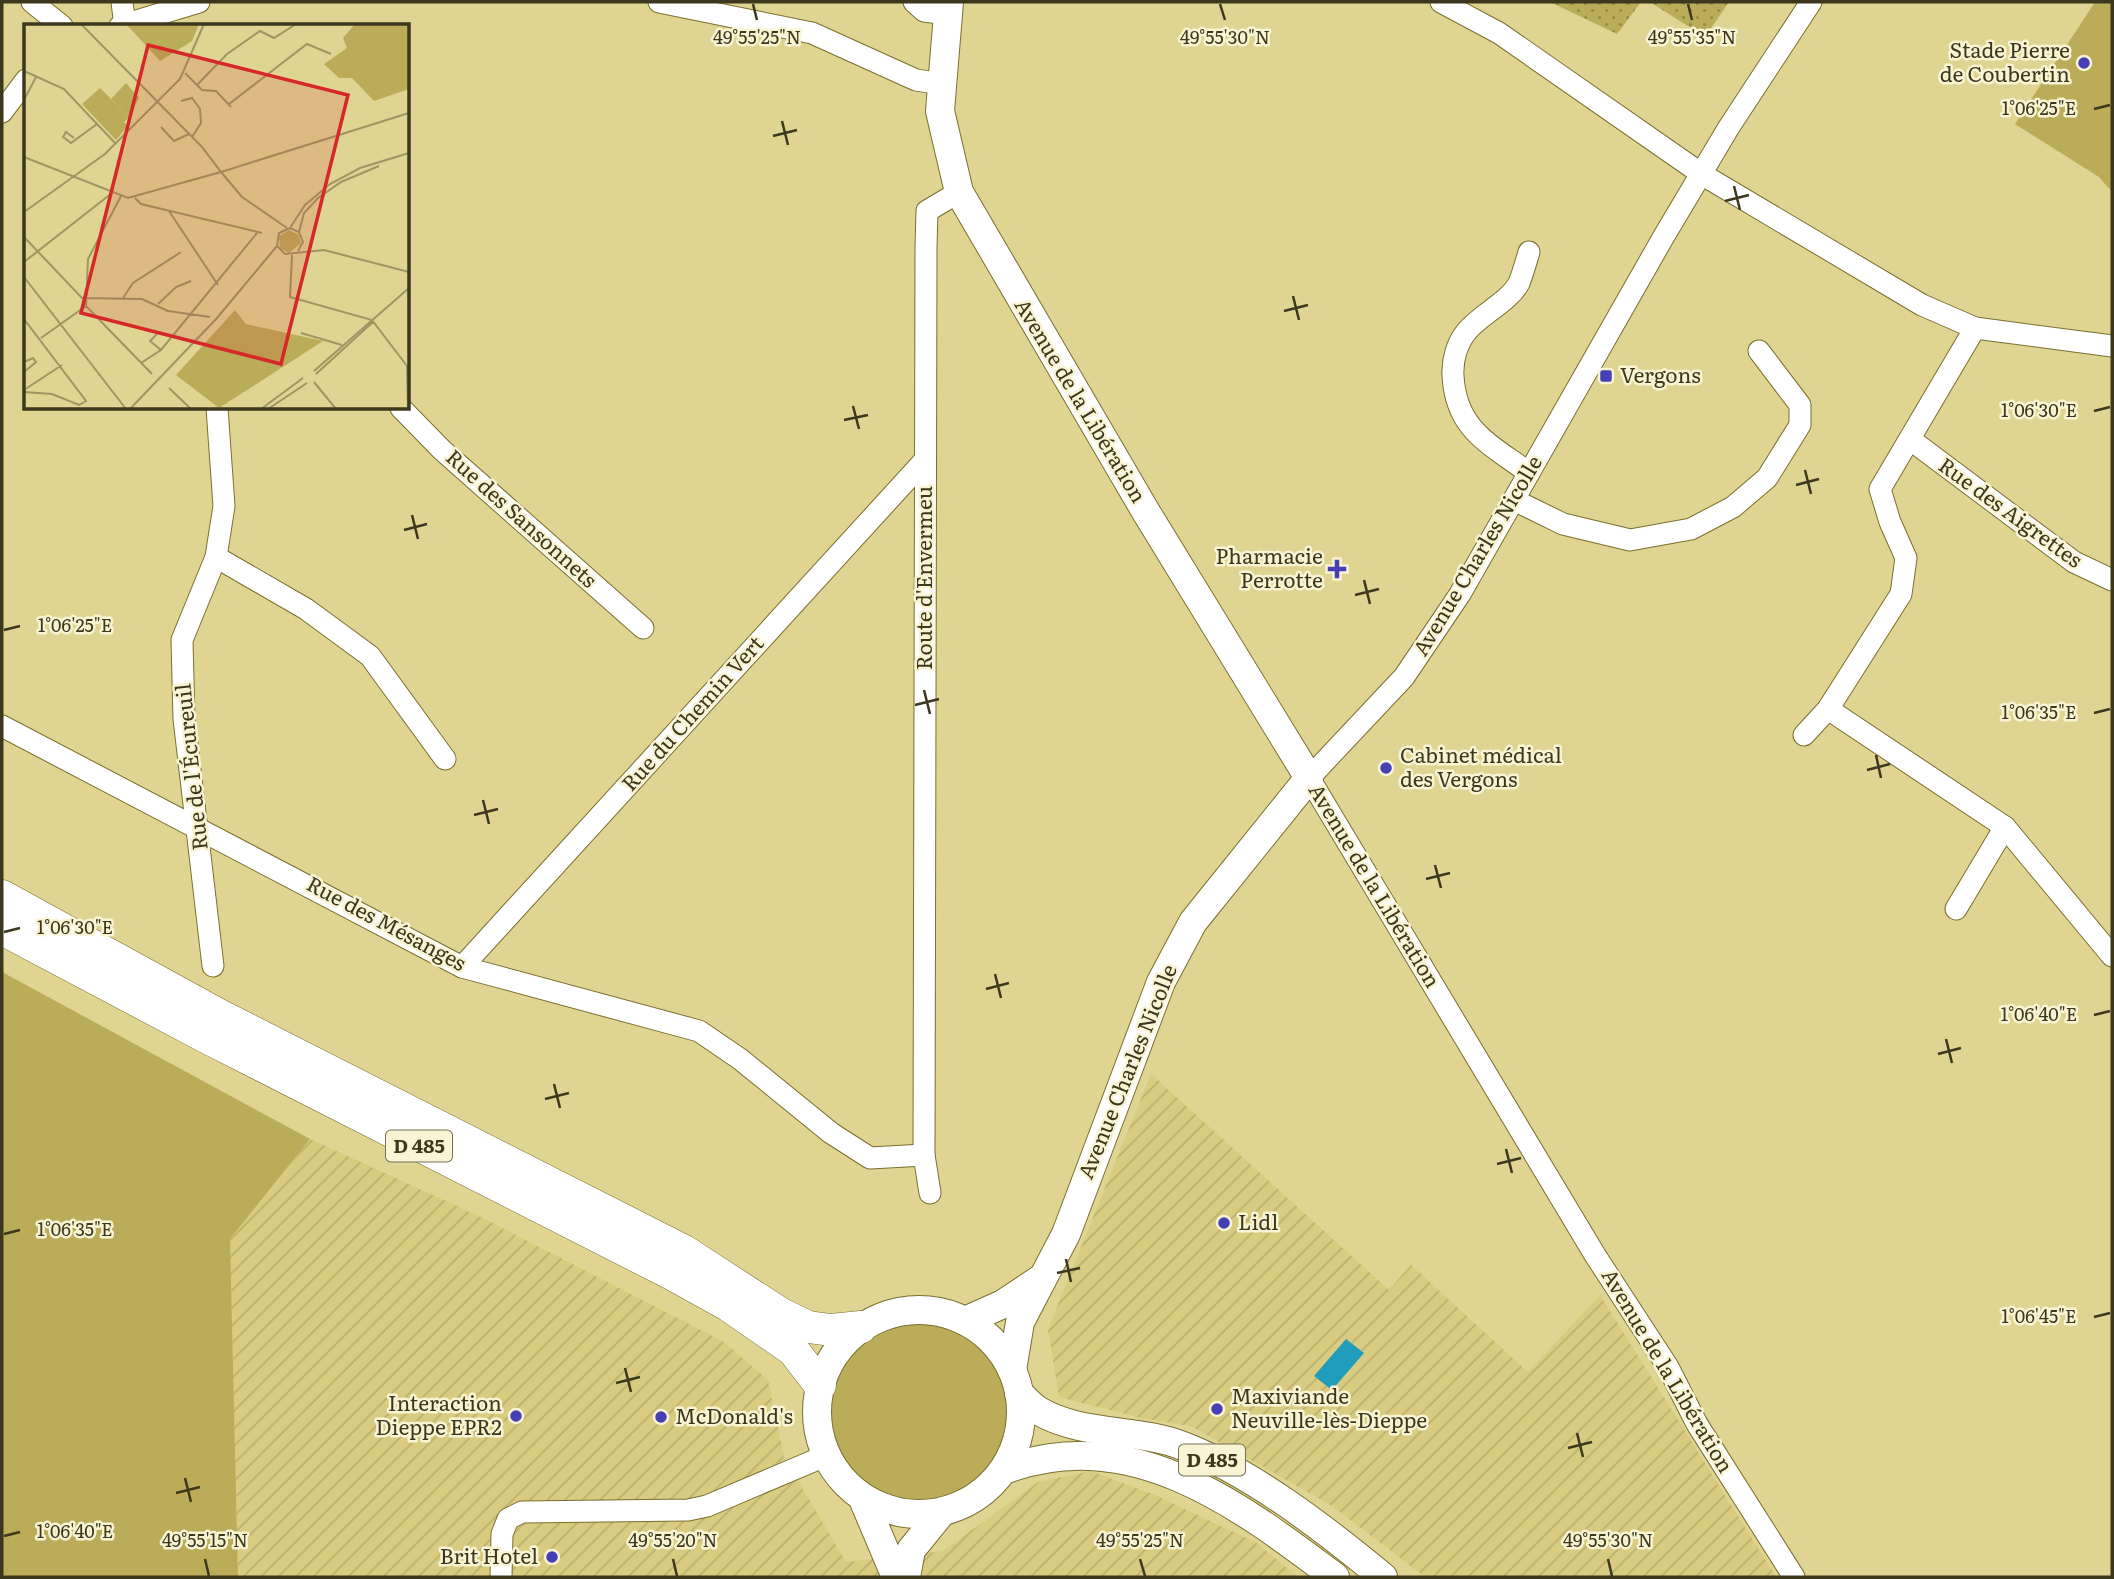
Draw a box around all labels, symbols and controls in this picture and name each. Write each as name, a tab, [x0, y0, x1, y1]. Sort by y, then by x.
text: 49°55'25"N	[713, 23, 801, 50]
text: 49°55'30"N	[1180, 23, 1270, 50]
text: 49°55'35"N	[1648, 23, 1736, 50]
inset map	[24, 24, 410, 410]
place label: Stade Pierre de Coubertin	[1940, 33, 2070, 88]
marker: Stade Pierre de Coubertin	[2076, 55, 2092, 71]
text: 1°06'25"E	[2002, 94, 2076, 121]
street label: Avenue de la Libération	[1009, 292, 1156, 508]
place label: Vergons	[1620, 358, 1701, 389]
marker: Vergons	[1598, 368, 1614, 384]
text: 1°06'30"E	[2001, 396, 2077, 423]
street label: Rue des Sansonnets	[440, 441, 605, 594]
street label: Avenue Charles Nicolle	[1404, 448, 1548, 661]
street label: Rue des Aigrettes	[1933, 448, 2090, 574]
street label: Route d'Envermeu	[907, 486, 938, 670]
place label: Pharmacie Perrotte	[1215, 539, 1323, 594]
marker: Pharmacie Perrotte	[1329, 561, 1345, 577]
text: 1°06'25"E	[38, 611, 112, 638]
street label: Rue du Chemin Vert	[613, 627, 770, 797]
street label: Rue de l'Écureuil	[165, 682, 214, 852]
text: 1°06'35"E	[2002, 698, 2076, 725]
place label: Cabinet médical des Vergons	[1400, 738, 1562, 793]
marker: Cabinet médical des Vergons	[1378, 760, 1394, 776]
street label: Avenue de la Libération	[1303, 777, 1450, 993]
street label: Rue des Mésanges	[302, 867, 472, 977]
text: 1°06'30"E	[37, 913, 113, 940]
street label: Avenue Charles Nicolle	[1068, 959, 1183, 1183]
text: 1°06'40"E	[2001, 1000, 2077, 1027]
road number: D 485	[386, 1130, 452, 1162]
place label: Lidl	[1238, 1205, 1278, 1236]
text: 1°06'35"E	[38, 1215, 112, 1242]
marker: Lidl	[1216, 1215, 1232, 1231]
street label: Avenue de la Libération	[1596, 1262, 1743, 1478]
text: 1°06'45"E	[2001, 1302, 2077, 1329]
place label: Maxiviande Neuville-lès-Dieppe	[1231, 1379, 1427, 1434]
place label: Interaction Dieppe EPR2	[376, 1386, 502, 1441]
place label: McDonald's	[675, 1399, 793, 1430]
marker: Maxiviande Neuville-lès-Dieppe	[1209, 1401, 1225, 1417]
marker: Interaction Dieppe EPR2	[508, 1408, 524, 1424]
marker: McDonald's	[653, 1409, 669, 1425]
road number: D 485	[1179, 1444, 1245, 1476]
text: 1°06'40"E	[37, 1517, 113, 1544]
text: 49°55'15"N	[162, 1526, 248, 1553]
text: 49°55'20"N	[628, 1526, 718, 1553]
text: 49°55'25"N	[1096, 1526, 1184, 1553]
text: 49°55'30"N	[1563, 1526, 1653, 1553]
place label: Brit Hotel	[440, 1539, 538, 1570]
marker: Brit Hotel	[544, 1549, 560, 1565]

